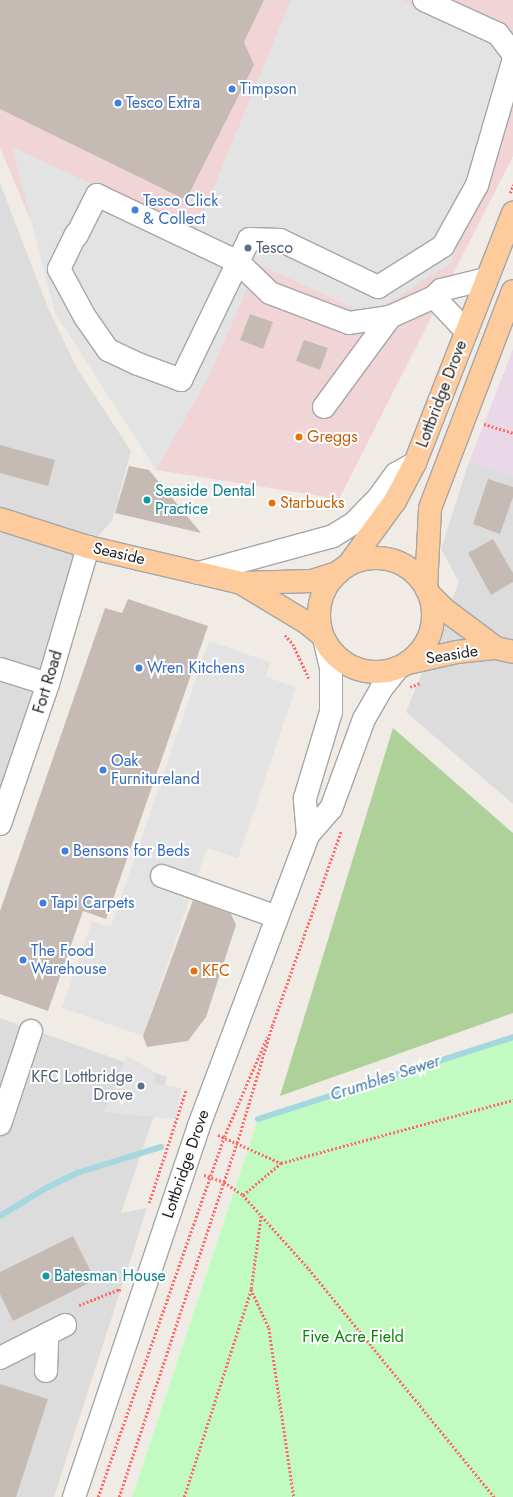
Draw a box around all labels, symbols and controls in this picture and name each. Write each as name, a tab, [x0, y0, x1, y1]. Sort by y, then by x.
place label: Timpson	[240, 79, 297, 99]
marker: Timpson	[227, 84, 237, 94]
place label: Tesco Extra	[126, 93, 200, 113]
marker: Tesco Extra	[113, 98, 123, 108]
place label: Tesco Click & Collect	[143, 191, 218, 229]
marker: Tesco Click & Collect	[130, 205, 140, 215]
place label: Tesco	[256, 238, 293, 258]
marker: Tesco	[243, 243, 253, 253]
street label: Lottbridge Drove	[413, 338, 471, 450]
place label: Greggs	[307, 427, 358, 447]
marker: Greggs	[294, 432, 304, 442]
place label: Seaside Dental Practice	[155, 481, 255, 519]
place label: Starbucks	[280, 493, 344, 513]
marker: Seaside Dental Practice	[142, 495, 152, 505]
marker: Starbucks	[267, 498, 277, 508]
street label: Seaside	[91, 539, 147, 569]
street label: Seaside	[424, 641, 480, 669]
street label: Fort Road	[29, 648, 67, 716]
place label: Wren Kitchens	[147, 658, 245, 678]
marker: Wren Kitchens	[134, 663, 144, 673]
place label: Oak Furnitureland	[111, 751, 200, 789]
marker: Oak Furnitureland	[98, 765, 108, 775]
place label: Bensons for Beds	[73, 841, 190, 861]
marker: Bensons for Beds	[60, 846, 70, 856]
place label: Tapi Carpets	[51, 893, 134, 913]
marker: Tapi Carpets	[38, 898, 48, 908]
place label: The Food Warehouse	[31, 941, 107, 979]
marker: The Food Warehouse	[18, 955, 28, 965]
place label: KFC	[202, 961, 230, 981]
marker: KFC	[189, 966, 199, 976]
water label: Crumbles Sewer	[327, 1051, 443, 1105]
place label: KFC Lottbridge Drove	[31, 1067, 133, 1105]
marker: KFC Lottbridge Drove	[136, 1081, 146, 1091]
street label: Lottbridge Drove	[158, 1107, 214, 1221]
place label: Batesman House	[54, 1266, 166, 1286]
marker: Batesman House	[41, 1271, 51, 1281]
park label: Five Acre Field	[302, 1327, 404, 1347]

